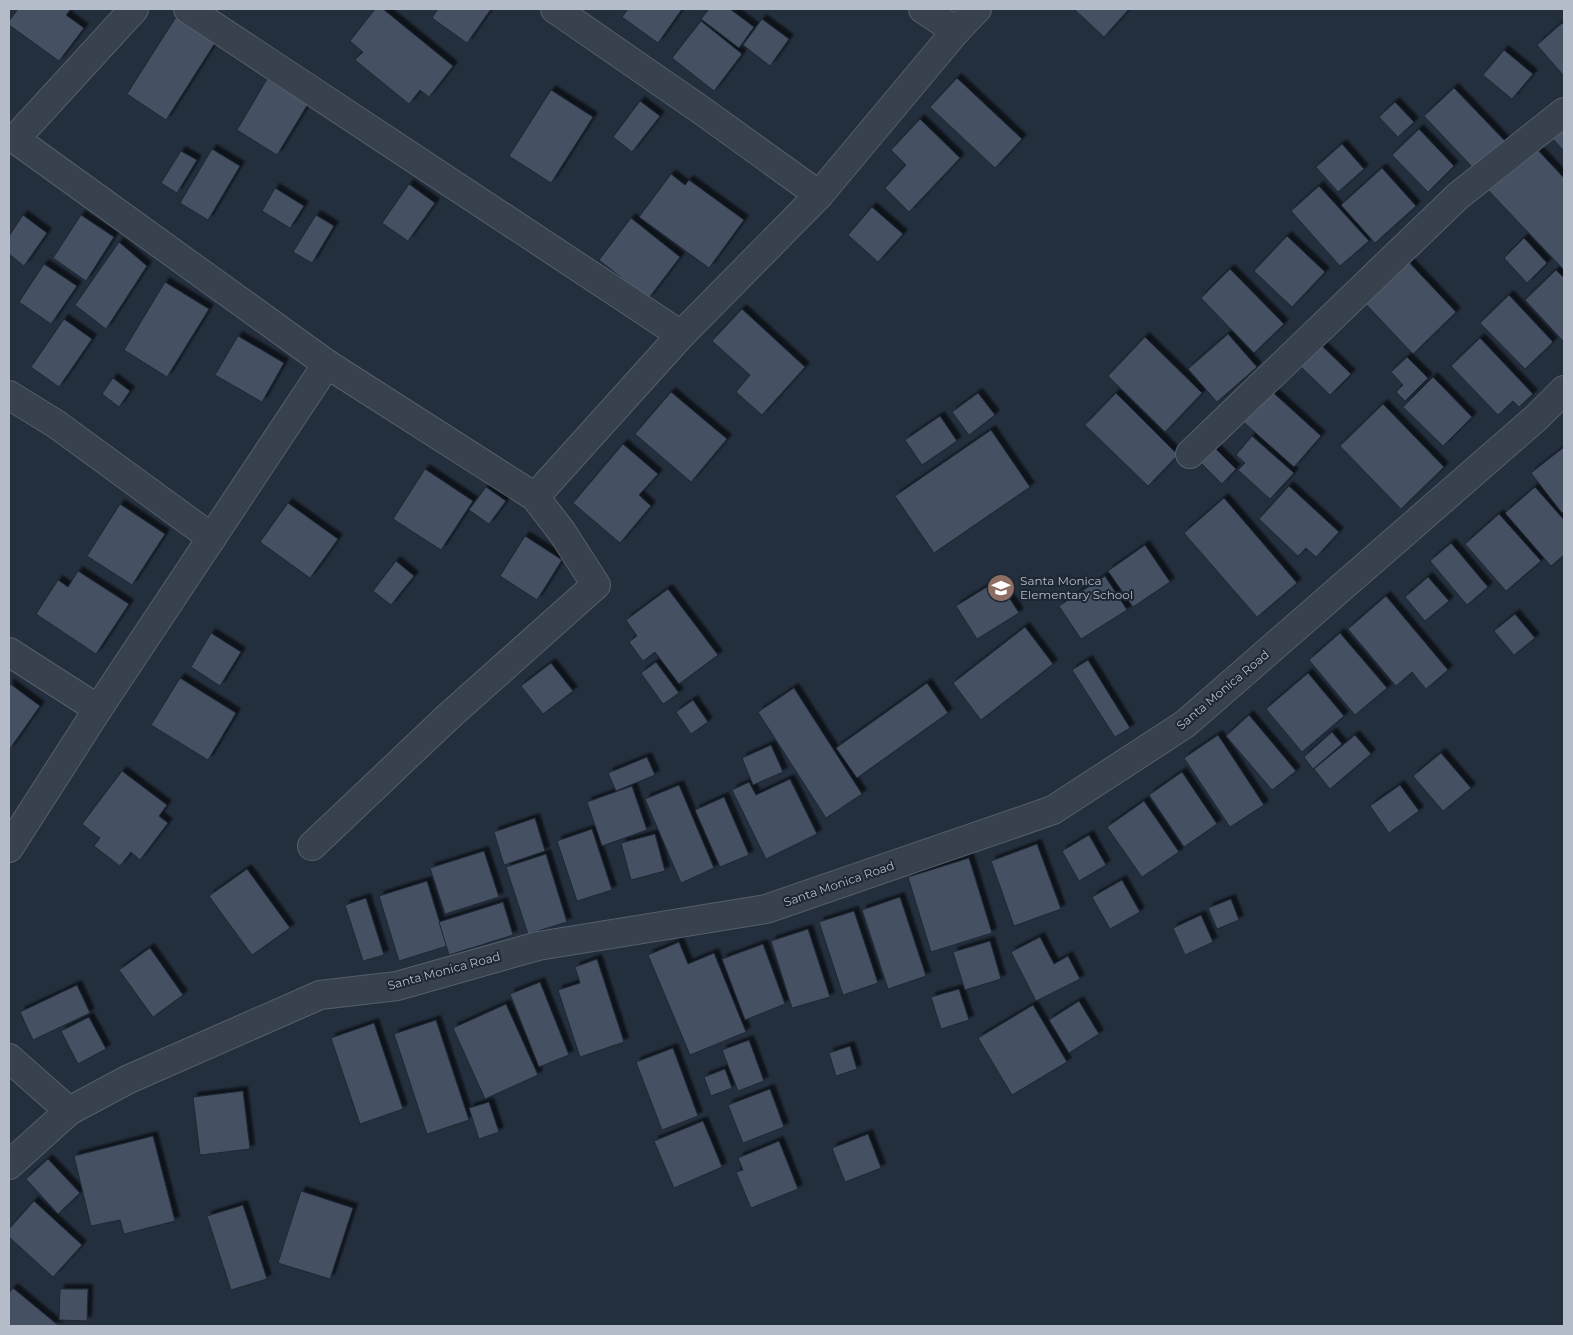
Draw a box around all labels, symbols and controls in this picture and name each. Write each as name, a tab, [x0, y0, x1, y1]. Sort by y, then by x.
school or university icon: Santa Monica Elementary School	[986, 573, 1016, 603]
place label: Santa Monica Elementary School	[1020, 573, 1133, 602]
street label: Santa Monica Road	[1173, 647, 1272, 733]
street label: Santa Monica Road	[782, 858, 896, 910]
street label: Santa Monica Road	[386, 948, 502, 993]

